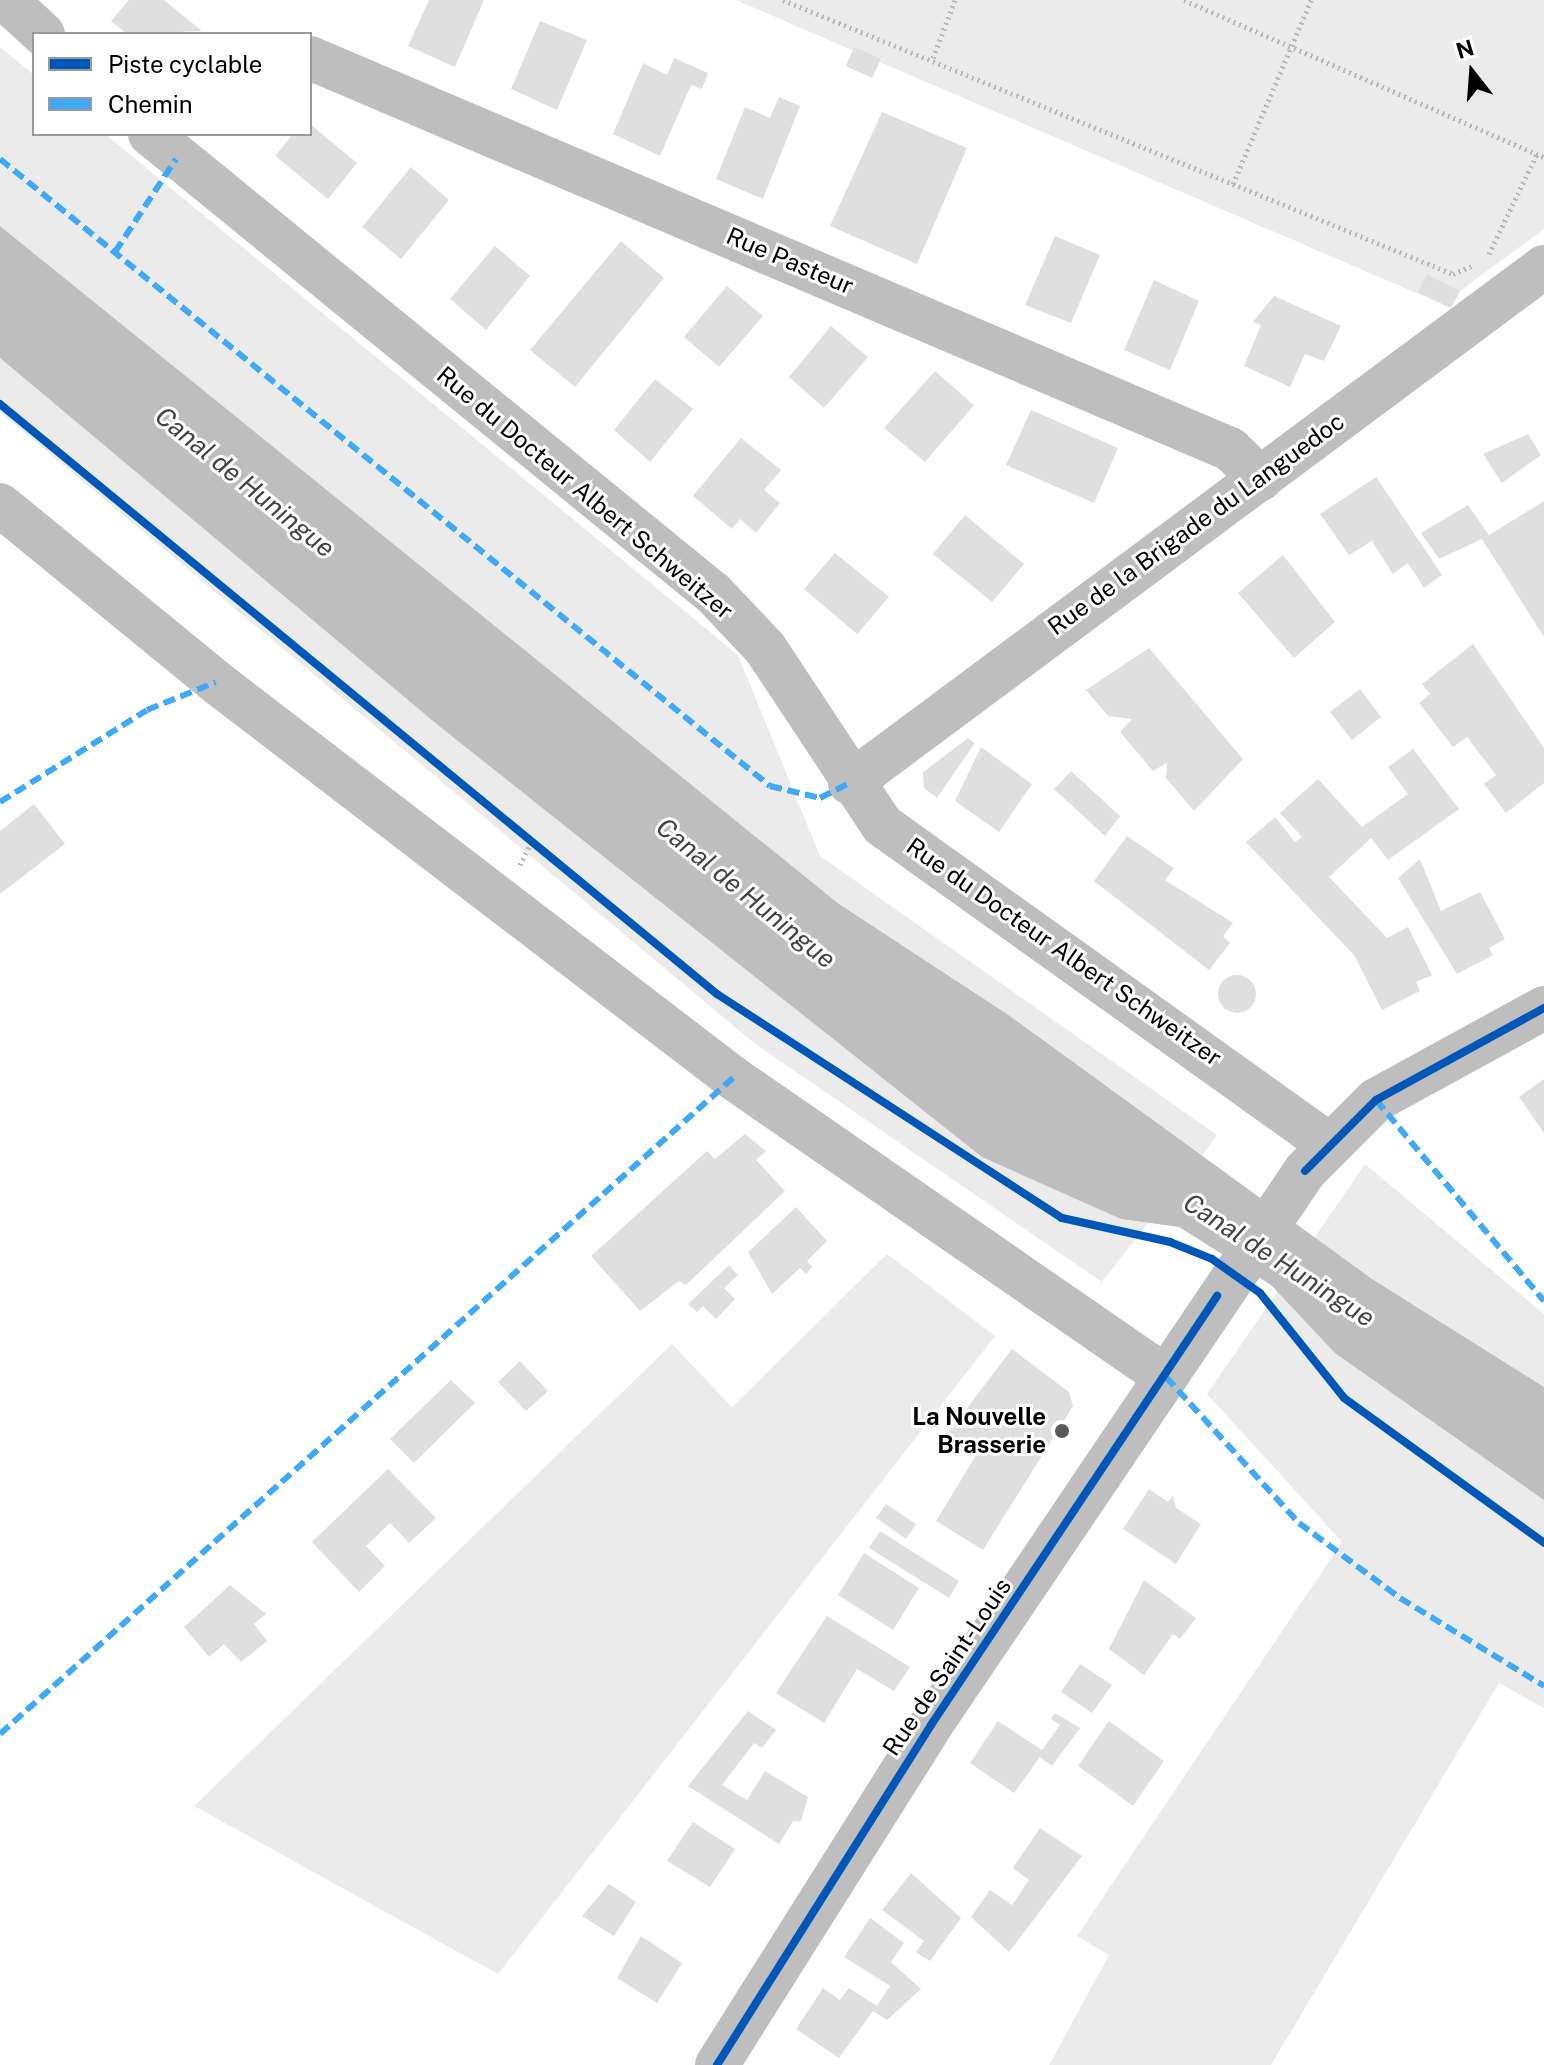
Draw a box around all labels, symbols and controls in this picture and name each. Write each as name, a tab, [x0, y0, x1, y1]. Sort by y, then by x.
legend	[32, 32, 312, 136]
north arrow	[1432, 32, 1512, 112]
text: N	[1453, 34, 1477, 64]
text: Piste cyclable	[108, 50, 262, 78]
text: Chemin	[108, 90, 193, 118]
street label: Rue Pasteur	[722, 221, 858, 301]
street label: Rue du Docteur Albert Schweitzer	[431, 360, 739, 626]
water label: Canal de Huningue	[149, 400, 341, 564]
street label: Rue de la Brigade du Languedoc	[1042, 407, 1350, 641]
water label: Canal de Huningue	[650, 811, 842, 975]
street label: Rue du Docteur Albert Schweitzer	[901, 832, 1227, 1072]
water label: Canal de Huningue	[1177, 1186, 1381, 1334]
place label: La Nouvelle Brasserie	[912, 1403, 1046, 1459]
marker: La Nouvelle Brasserie	[1053, 1422, 1071, 1440]
street label: Rue de Saint-Louis	[877, 1572, 1017, 1762]

